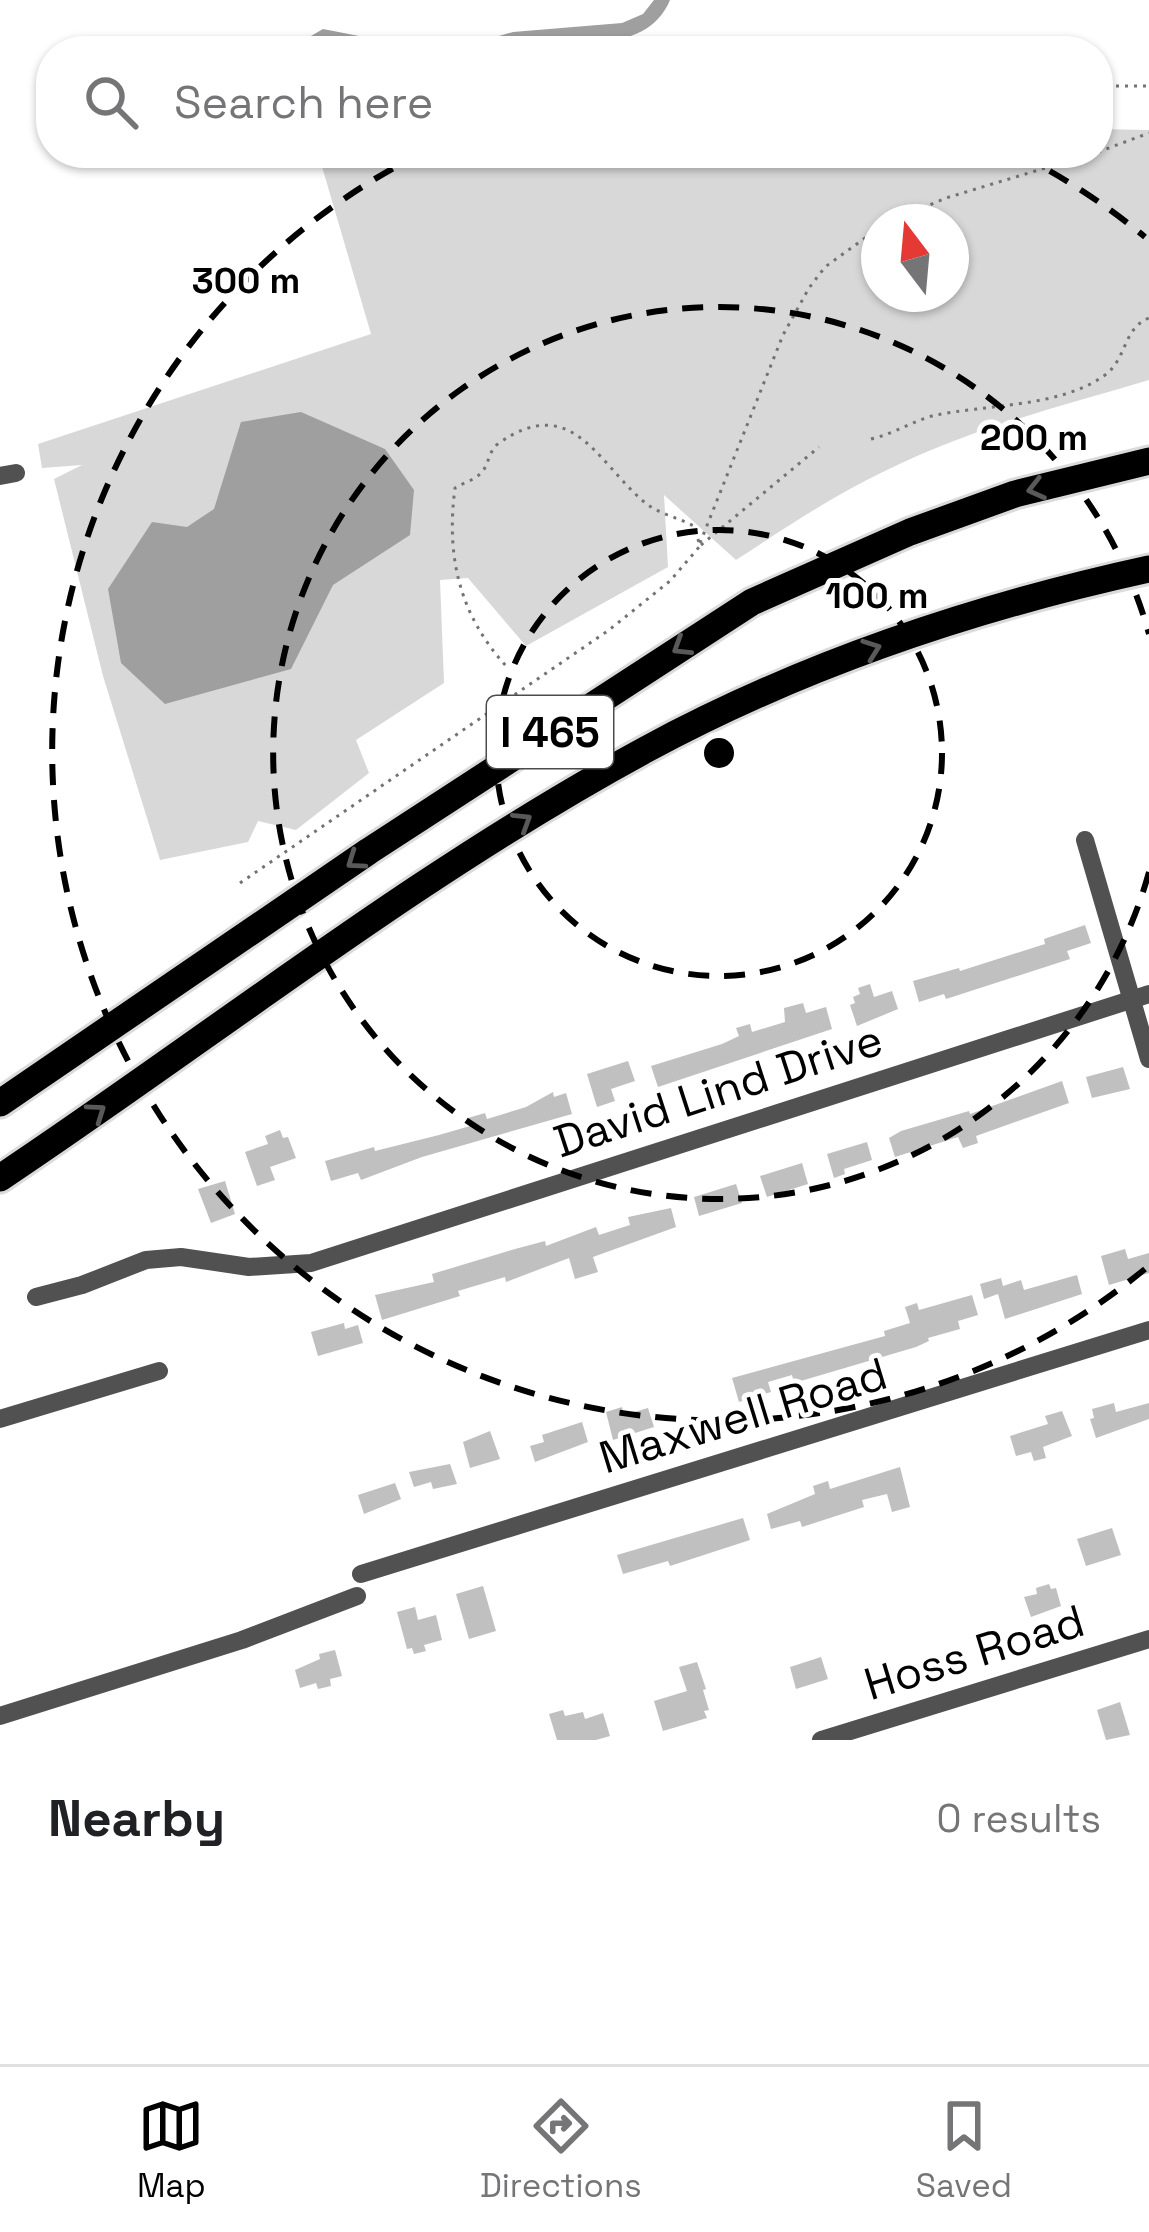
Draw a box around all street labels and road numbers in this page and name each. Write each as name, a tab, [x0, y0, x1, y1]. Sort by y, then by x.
road number: I 465	[487, 696, 613, 768]
street label: David Lind Drive	[547, 1011, 890, 1170]
street label: Maxwell Road	[592, 1345, 894, 1486]
street label: Hoss Road	[857, 1592, 1091, 1713]

